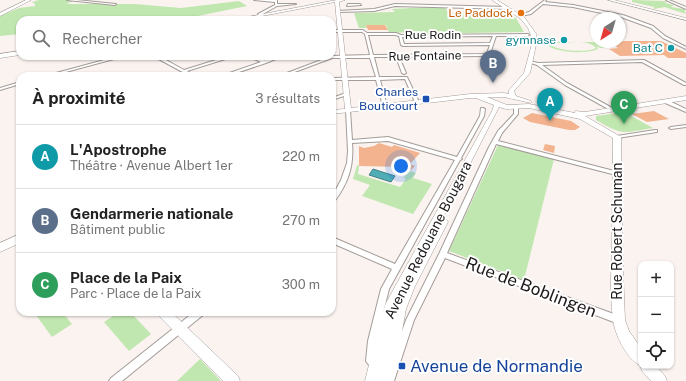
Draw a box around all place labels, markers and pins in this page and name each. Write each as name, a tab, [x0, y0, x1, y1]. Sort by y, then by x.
place label: Le Paddock	[448, 6, 513, 20]
marker: Le Paddock	[516, 8, 526, 18]
place label: gymnase	[505, 33, 556, 47]
marker: gymnase	[559, 35, 569, 45]
place label: Bat C	[633, 41, 663, 55]
marker: Bat C	[666, 43, 676, 53]
pin: B	[480, 50, 506, 83]
place label: Charles Bouticourt	[359, 85, 418, 113]
pin: A	[537, 88, 563, 121]
pin: C	[611, 91, 637, 124]
marker: Charles Bouticourt	[421, 94, 431, 104]
place label: Avenue de Normandie	[410, 356, 583, 376]
marker: Avenue de Normandie	[397, 361, 407, 371]

